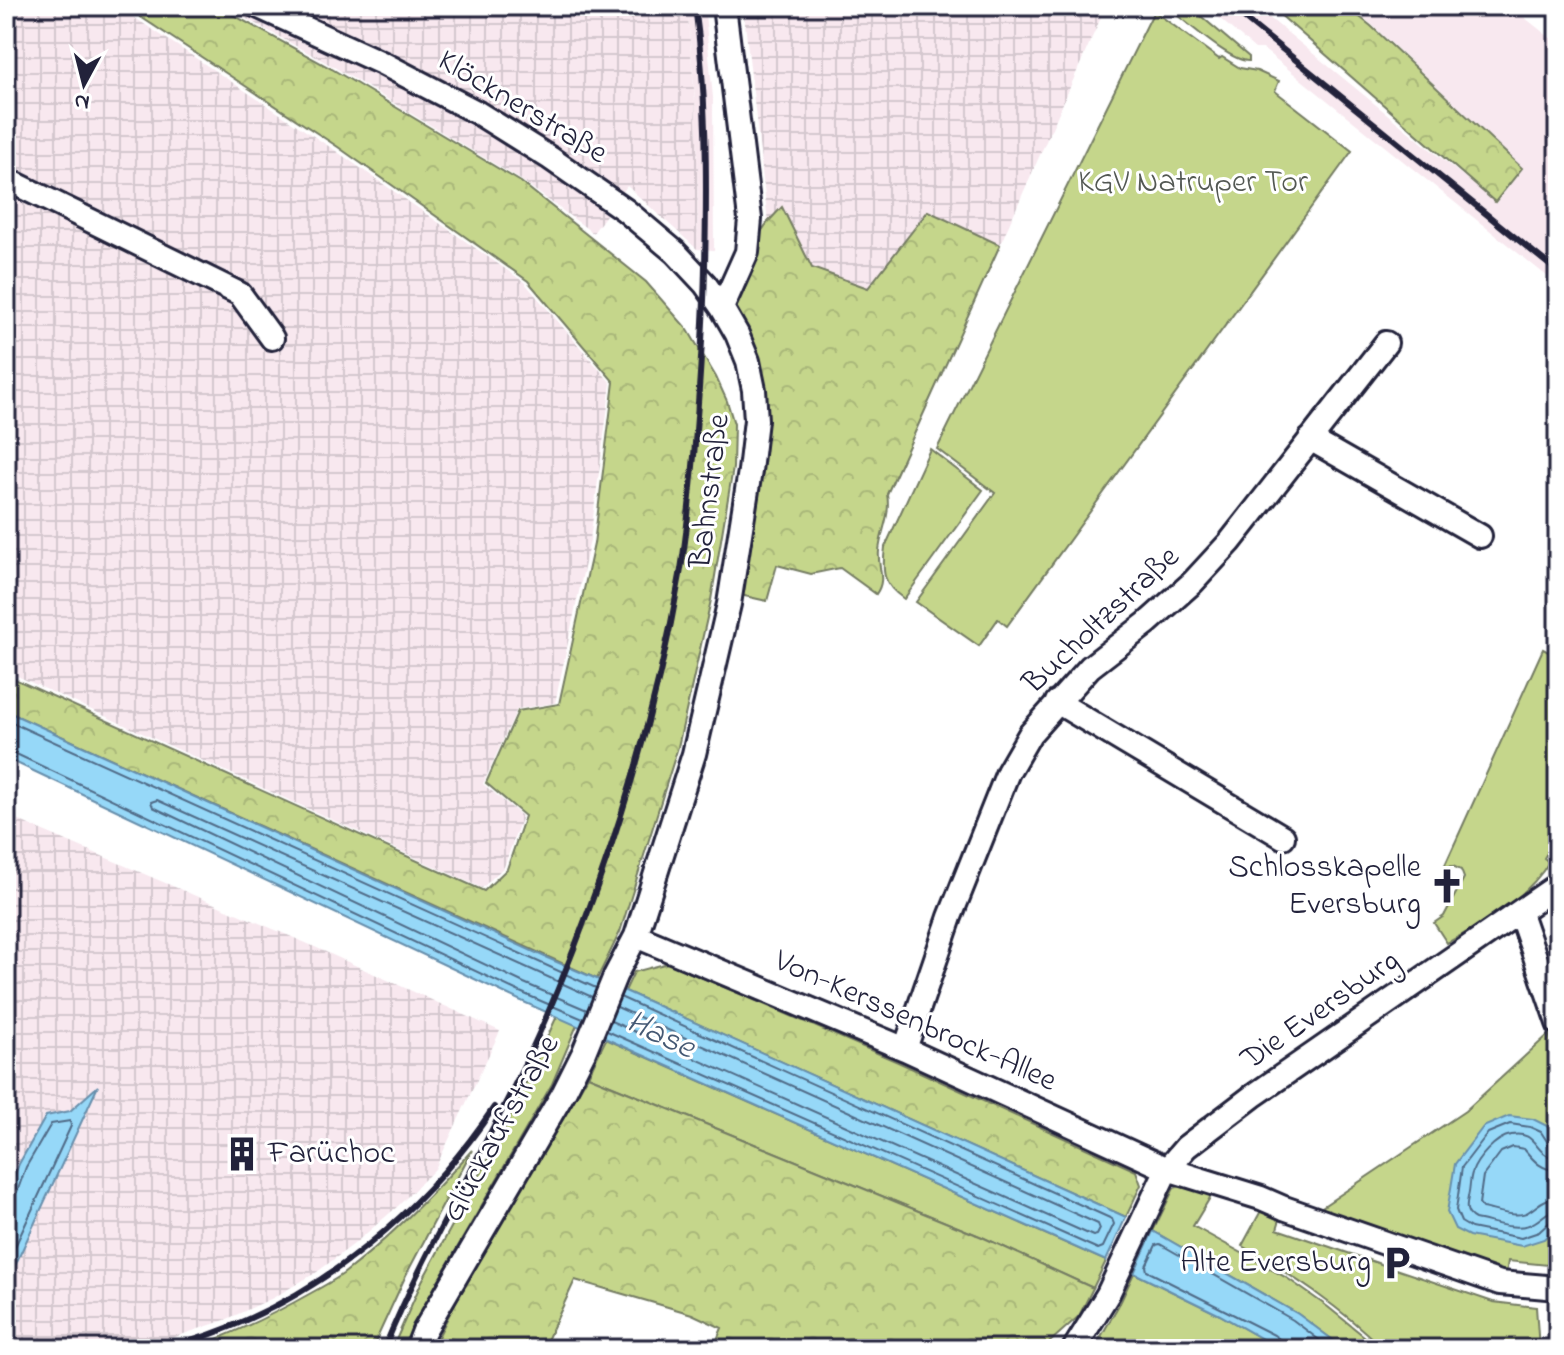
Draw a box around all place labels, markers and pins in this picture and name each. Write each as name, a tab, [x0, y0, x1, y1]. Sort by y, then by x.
place label: Schlosskapelle Eversburg	[1228, 845, 1422, 929]
church icon: Schlosskapelle Eversburg	[1428, 867, 1466, 905]
place label: Farüchoc	[267, 1131, 395, 1178]
building icon: Farüchoc	[223, 1135, 261, 1173]
place label: Alte Eversburg	[1180, 1240, 1371, 1287]
parking icon: Alte Eversburg	[1378, 1244, 1416, 1282]

